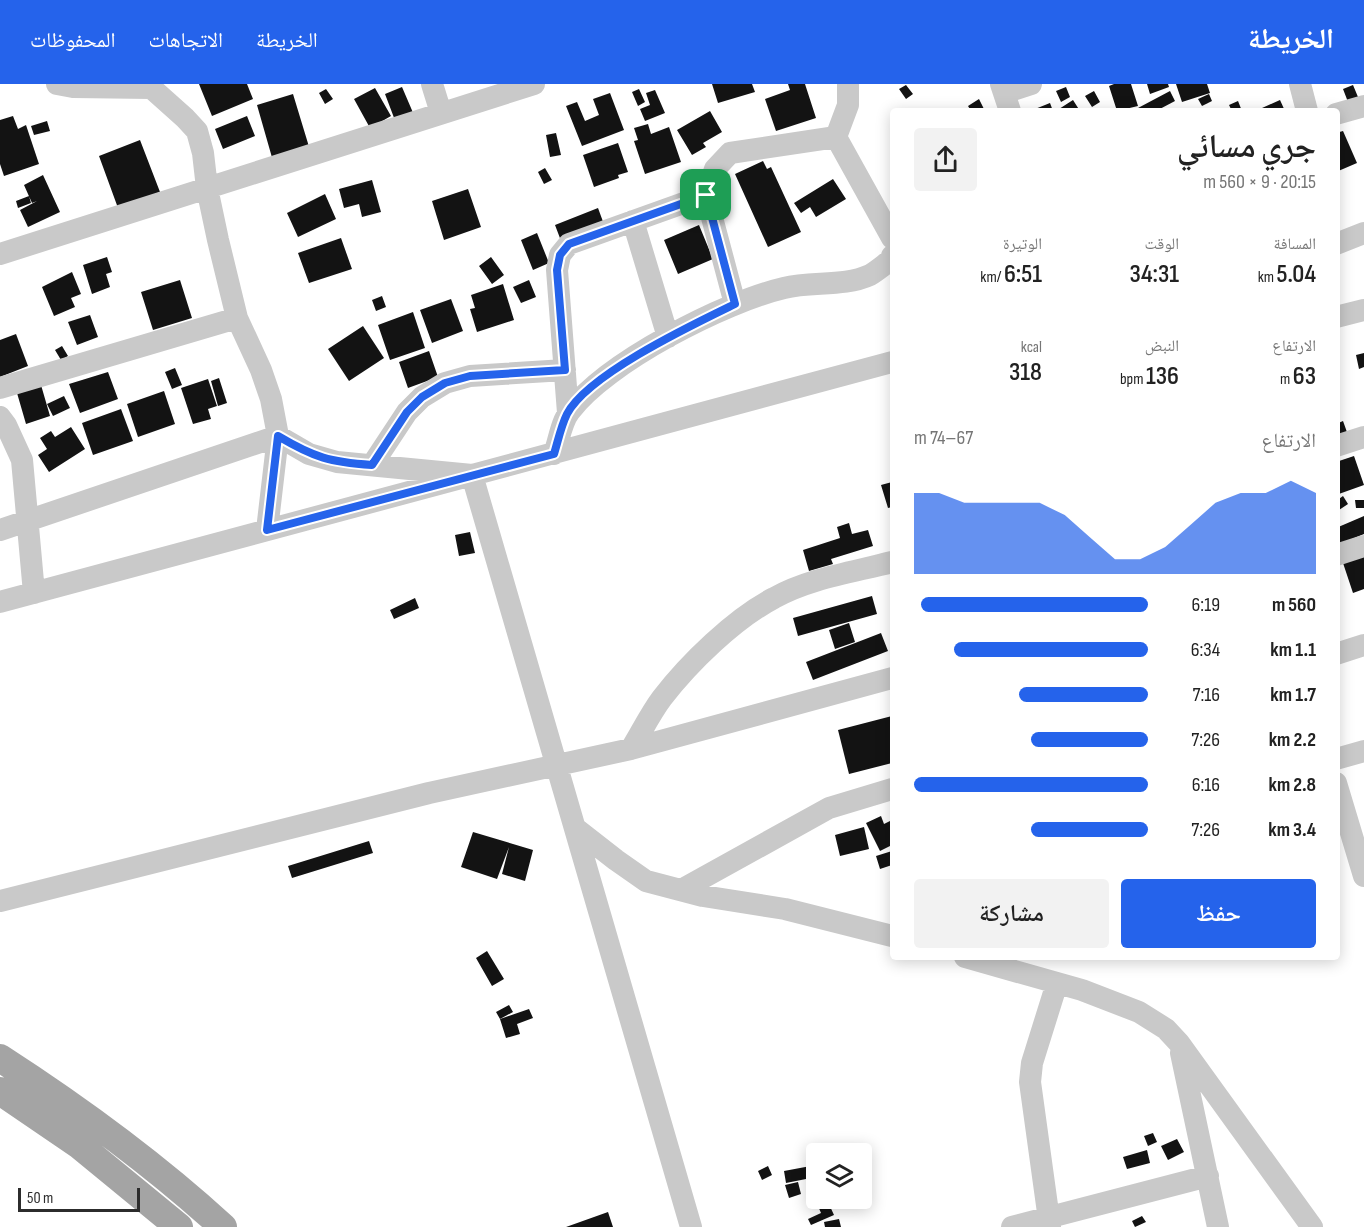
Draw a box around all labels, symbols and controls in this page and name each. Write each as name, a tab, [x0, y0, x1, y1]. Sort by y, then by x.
text: الخريطة	[1248, 23, 1334, 56]
text: المحفوظات	[30, 28, 115, 53]
text: الاتجاهات	[148, 28, 223, 53]
text: الخريطة	[256, 28, 318, 53]
text: جري مسائي	[1177, 127, 1316, 167]
button: share	[914, 128, 977, 191]
pin	[680, 169, 731, 220]
text: 20:15 · 9 × 560 m	[1203, 170, 1316, 194]
icon: arrive	[689, 178, 722, 211]
text: الوتيرة	[1003, 235, 1042, 254]
text: الوقت	[1145, 235, 1179, 254]
text: المسافة	[1274, 235, 1316, 254]
text: 6:51	[1004, 259, 1042, 290]
text: 34:31	[1130, 259, 1179, 290]
text: 5.04	[1277, 259, 1316, 290]
text: /km	[980, 268, 1004, 287]
text: km	[1258, 268, 1277, 287]
text: النبض	[1145, 337, 1179, 356]
text: الارتفاع	[1272, 337, 1316, 356]
text: kcal	[1021, 338, 1042, 357]
text: 318	[1009, 357, 1042, 388]
text: 136	[1146, 361, 1179, 392]
text: 63	[1293, 361, 1316, 392]
text: bpm	[1120, 370, 1146, 389]
text: m	[1280, 370, 1293, 389]
text: 67–74 m	[914, 426, 973, 450]
text: الارتفاع	[1261, 429, 1316, 453]
text: 6:19	[1192, 593, 1220, 617]
text: 560 m	[1272, 593, 1316, 617]
text: 6:34	[1191, 638, 1220, 662]
text: 1.1 km	[1270, 638, 1316, 662]
text: 7:16	[1193, 683, 1220, 707]
text: 1.7 km	[1270, 683, 1316, 707]
text: 7:26	[1191, 728, 1220, 752]
text: 2.2 km	[1269, 728, 1316, 752]
text: 6:16	[1192, 773, 1220, 797]
text: 2.8 km	[1268, 773, 1316, 797]
text: 7:26	[1191, 818, 1220, 842]
text: 3.4 km	[1268, 818, 1316, 842]
button: مشاركة	[914, 879, 1109, 948]
button: حفظ	[1121, 879, 1316, 948]
map controls	[806, 1143, 872, 1209]
button: layers	[806, 1143, 872, 1209]
scale bar	[18, 1185, 140, 1212]
text: 50 m	[27, 1189, 53, 1208]

